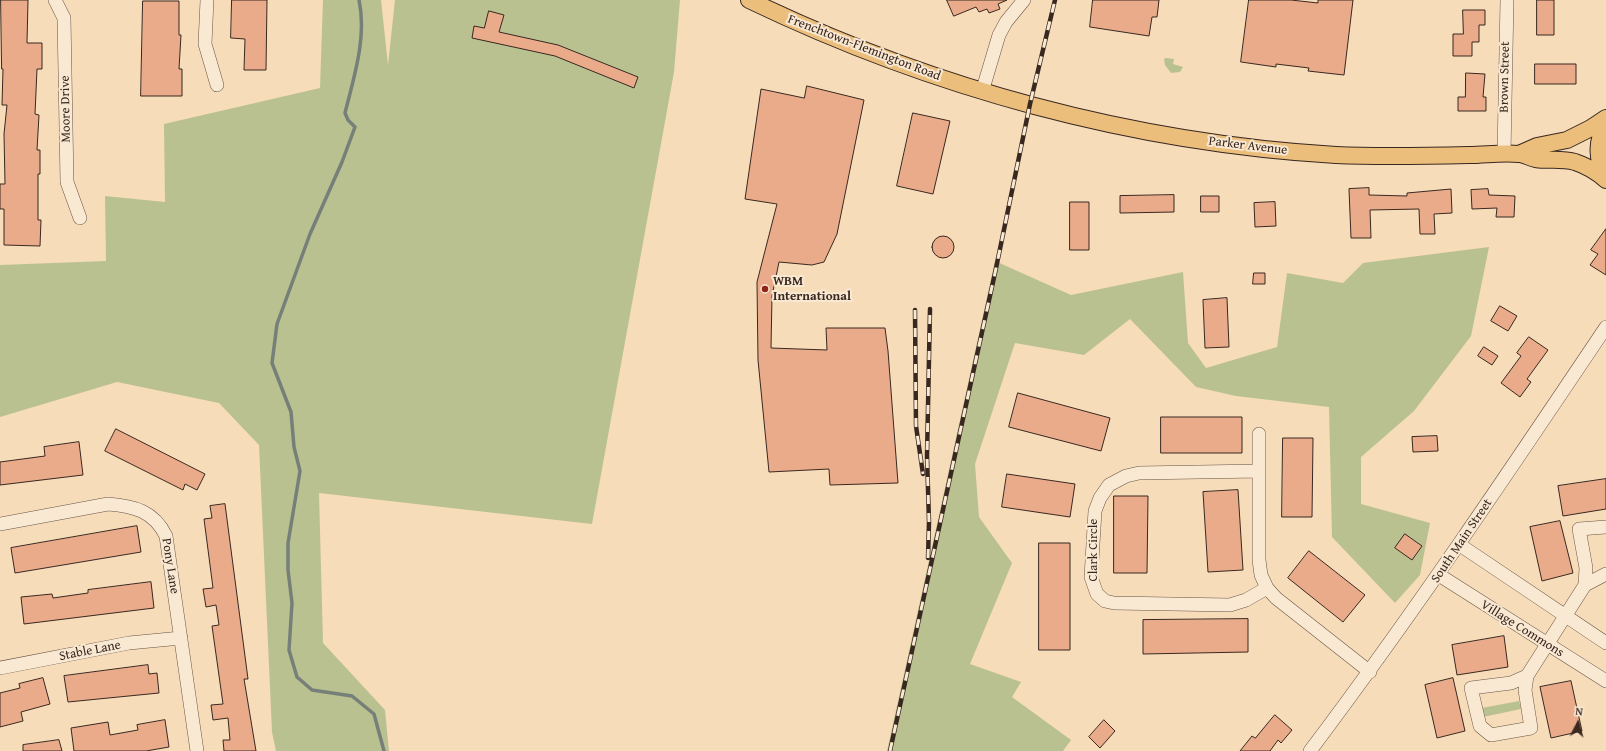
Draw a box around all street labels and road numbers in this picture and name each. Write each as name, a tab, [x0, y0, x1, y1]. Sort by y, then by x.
street label: Frenchtown-Flemington Road	[785, 12, 943, 84]
street label: Brown Street	[1497, 41, 1513, 113]
street label: Moore Drive	[58, 75, 74, 143]
street label: Parker Avenue	[1208, 133, 1288, 159]
street label: South Main Street	[1428, 496, 1496, 586]
street label: Clark Circle	[1086, 519, 1102, 581]
street label: Pony Lane	[158, 537, 182, 595]
street label: Village Commons	[1478, 597, 1566, 661]
street label: Stable Lane	[58, 637, 122, 665]

